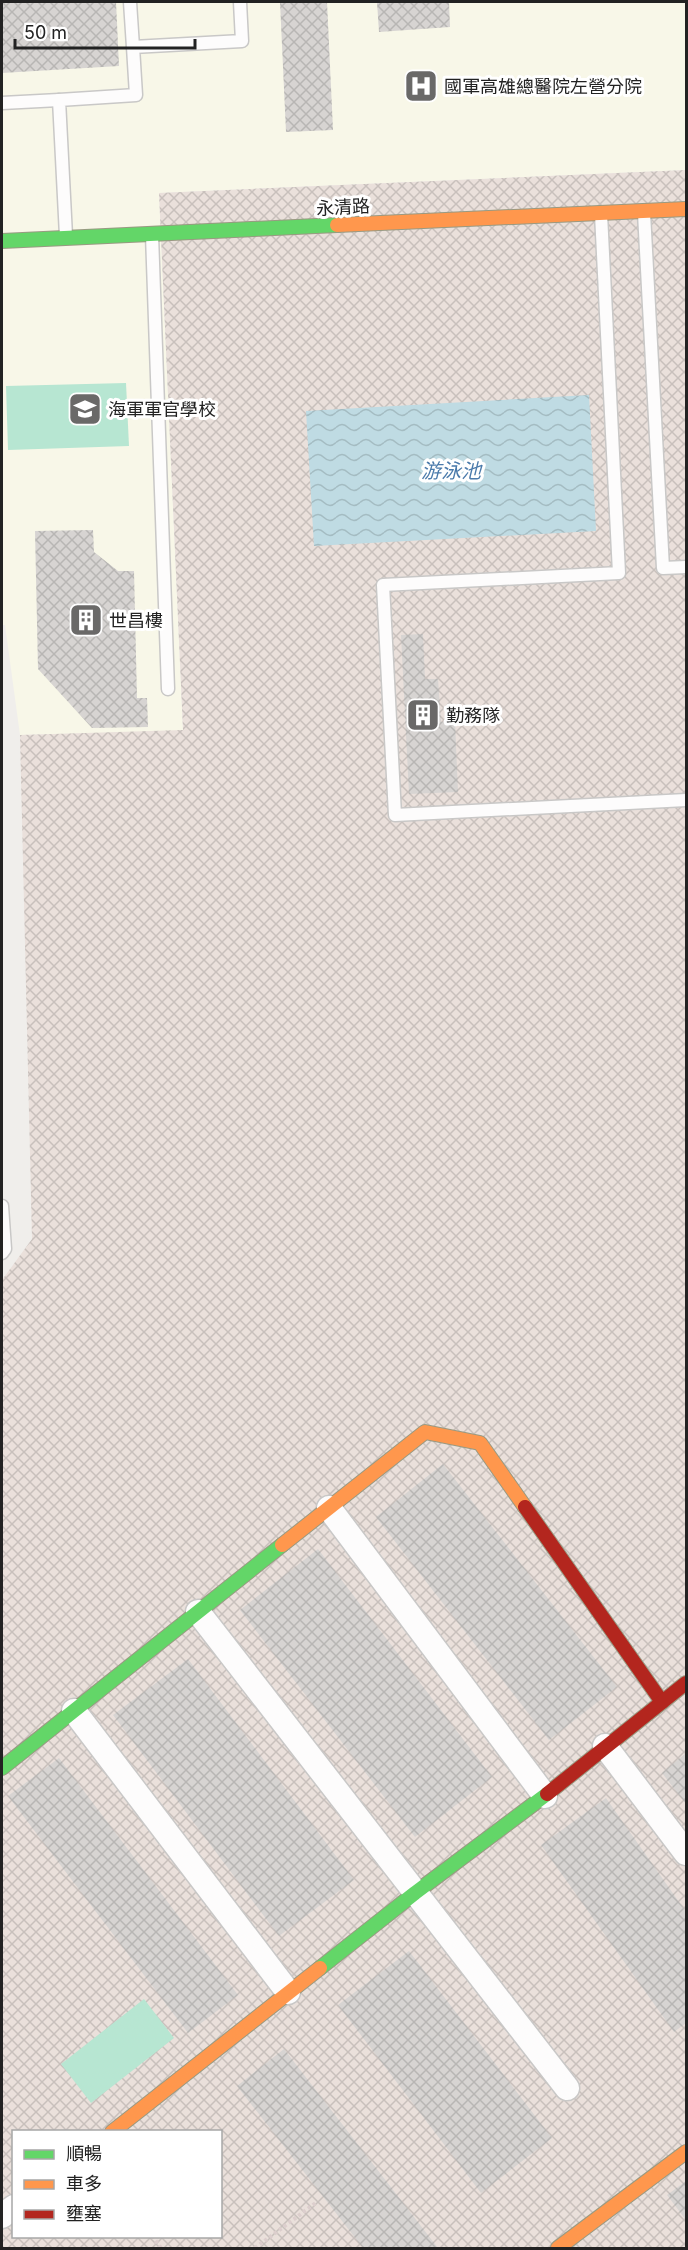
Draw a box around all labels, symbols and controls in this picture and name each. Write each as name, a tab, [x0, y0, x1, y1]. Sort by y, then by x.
scale bar	[15, 12, 195, 50]
text: 50 m	[24, 22, 67, 43]
hospital icon: 國軍高雄總醫院左營分院	[403, 68, 439, 104]
place label: 國軍高雄總醫院左營分院	[444, 76, 642, 97]
street label: 永清路	[315, 195, 371, 219]
school or university icon: 海軍軍官學校	[67, 391, 103, 427]
place label: 海軍軍官學校	[108, 399, 216, 420]
water label: 游泳池	[421, 459, 483, 483]
building icon: 世昌樓	[68, 602, 104, 638]
place label: 世昌樓	[109, 610, 163, 631]
building icon: 勤務隊	[405, 697, 441, 733]
place label: 勤務隊	[446, 705, 500, 726]
legend	[12, 2130, 222, 2238]
text: 順暢	[66, 2143, 102, 2164]
text: 車多	[66, 2173, 102, 2194]
text: 壅塞	[66, 2203, 102, 2224]

